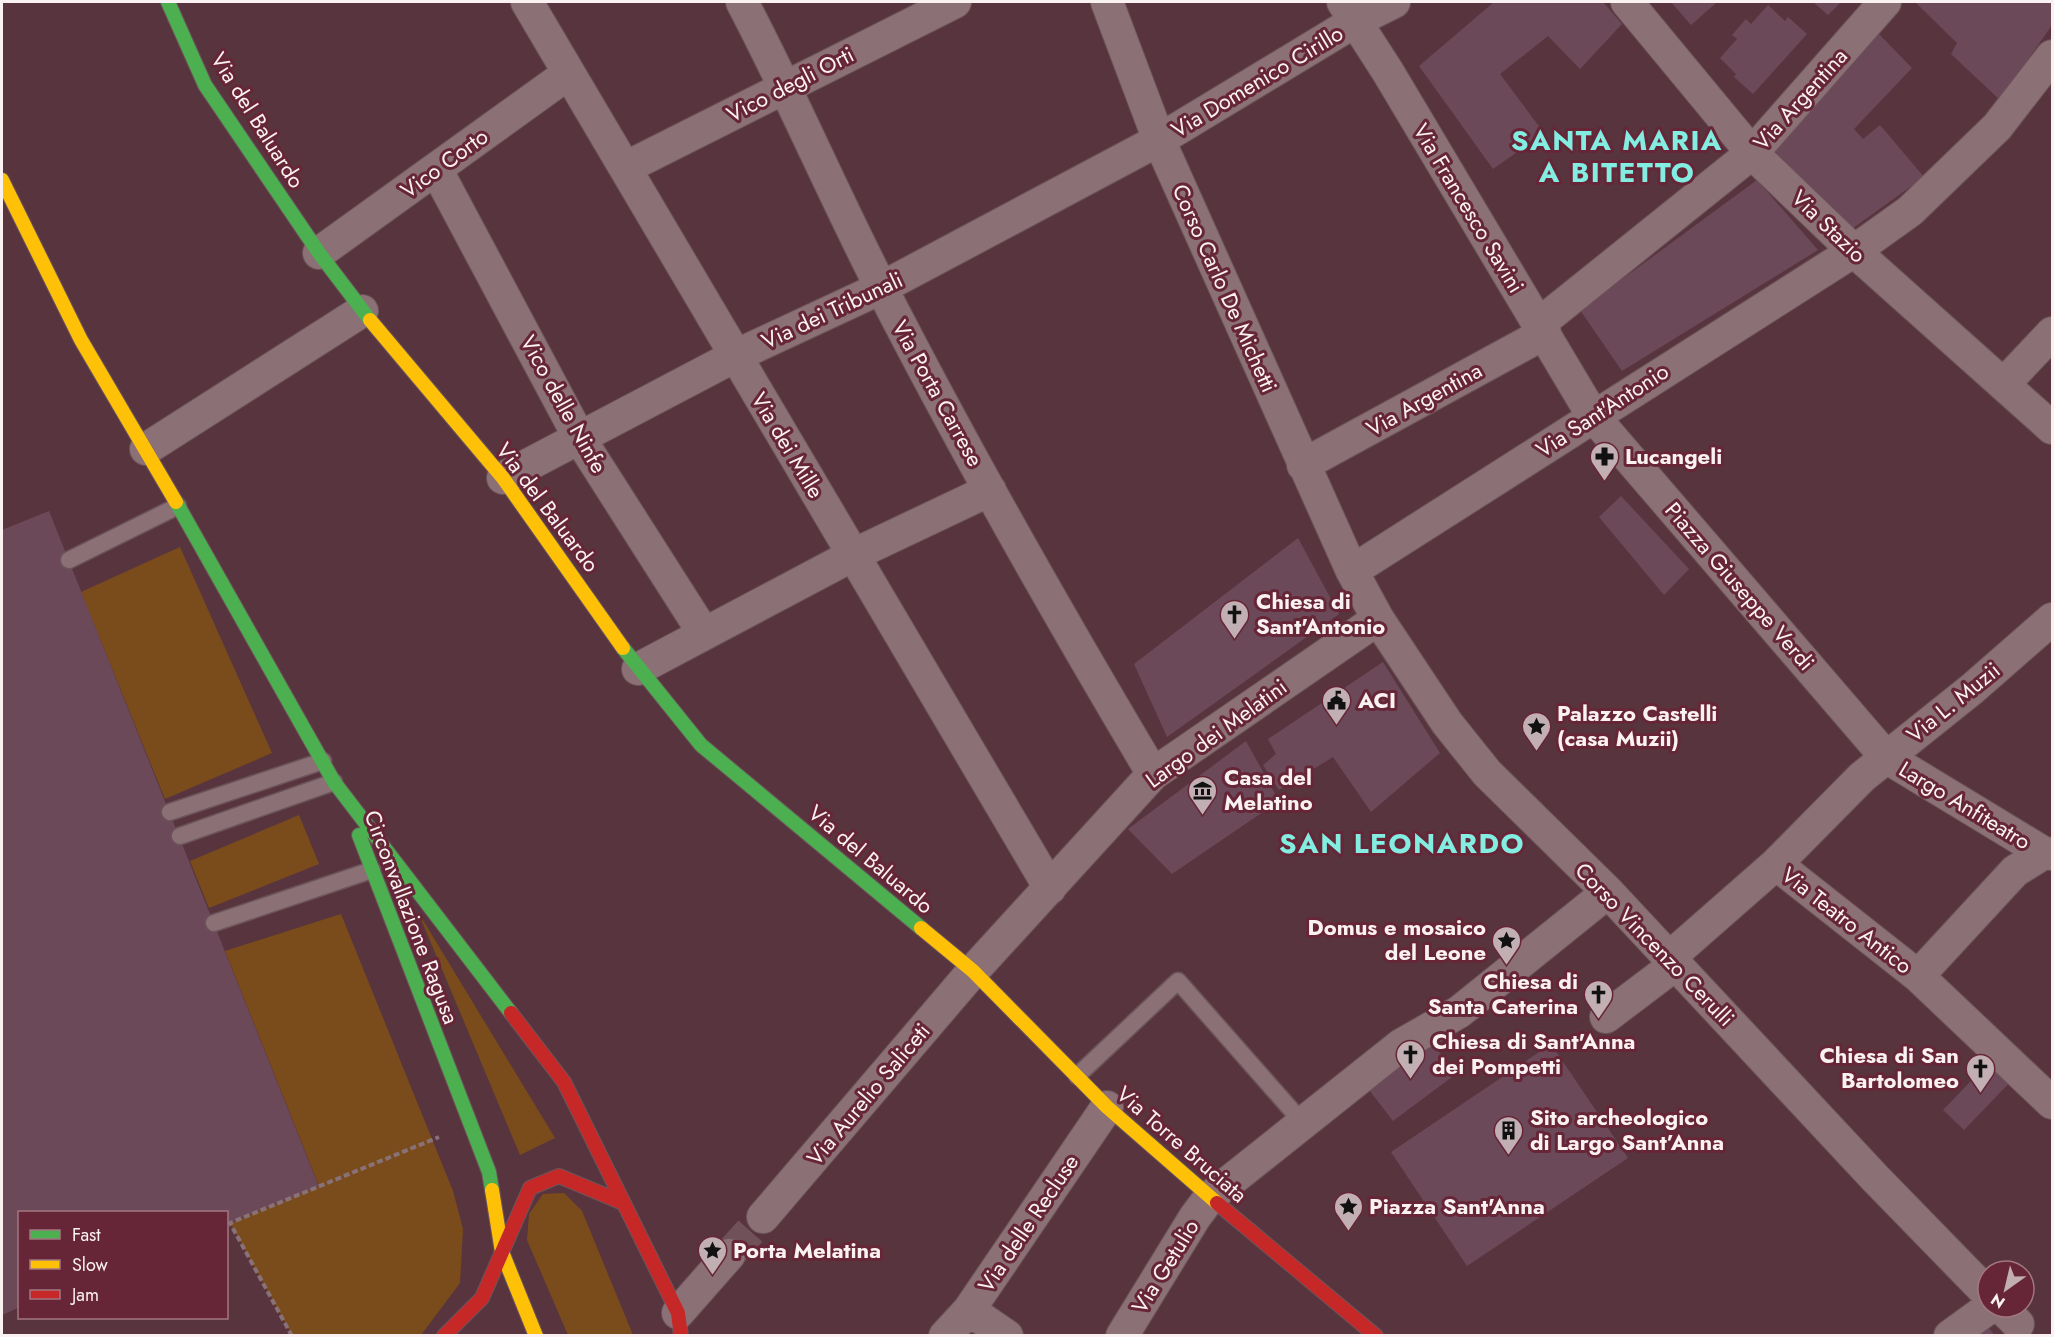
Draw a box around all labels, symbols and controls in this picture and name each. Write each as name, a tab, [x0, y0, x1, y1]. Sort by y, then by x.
street label: Via Domenico Cirillo	[1165, 17, 1349, 145]
street label: Vico degli Orti	[721, 38, 859, 130]
street label: Via Argentina	[1745, 41, 1855, 157]
street label: Via del Baluardo	[203, 46, 313, 194]
street label: Via Francesco Savini	[1406, 117, 1532, 299]
street label: Vico Corto	[394, 120, 494, 206]
district label: SANTA MARIA A BITETTO	[1511, 120, 1723, 193]
street label: Corso Carlo De Michetti	[1165, 179, 1285, 397]
street label: Via Stazio	[1784, 182, 1874, 270]
street label: Via dei Tribunali	[756, 263, 908, 357]
street label: Via Porta Carrese	[885, 314, 991, 472]
street label: Vico delle Ninfe	[513, 329, 615, 479]
street label: Via Argentina	[1360, 354, 1488, 444]
street label: Via Sant'Antonio	[1529, 355, 1675, 465]
street label: Via dei Mille	[744, 386, 832, 504]
street label: Via del Baluardo	[489, 435, 607, 579]
pharmacy icon: Lucangeli	[1588, 440, 1620, 482]
place label: Lucangeli	[1625, 440, 1722, 472]
street label: Piazza Giuseppe Verdi	[1658, 495, 1822, 677]
place label: Chiesa di Sant'Antonio	[1256, 585, 1385, 642]
church icon: Chiesa di Sant'Antonio	[1219, 598, 1251, 640]
street label: Via L. Muzii	[1899, 654, 2007, 750]
street label: Largo dei Melatini	[1139, 671, 1293, 795]
public building icon: ACI	[1321, 684, 1353, 726]
place label: ACI	[1357, 684, 1396, 716]
place label: Palazzo Castelli (casa Muzii)	[1557, 697, 1717, 754]
place icon: Palazzo Castelli (casa Muzii)	[1520, 710, 1552, 752]
street label: Largo Anfiteatro	[1893, 753, 2037, 857]
place label: Casa del Melatino	[1224, 761, 1313, 818]
museum icon: Casa del Melatino	[1187, 774, 1219, 816]
street label: Via del Baluardo	[801, 797, 941, 921]
street label: Circonvallazione Ragusa	[356, 805, 468, 1029]
district label: SAN LEONARDO	[1279, 823, 1525, 864]
street label: Corso Vincenzo Cerulli	[1568, 855, 1742, 1033]
street label: Via Teatro Antico	[1775, 859, 1919, 981]
place label: Domus e mosaico del Leone	[1308, 911, 1486, 968]
place icon: Domus e mosaico del Leone	[1491, 924, 1523, 966]
place label: Chiesa di Santa Caterina	[1428, 965, 1578, 1022]
church icon: Chiesa di Santa Caterina	[1583, 978, 1615, 1020]
street label: Via Aurelio Saliceti	[799, 1016, 937, 1172]
place label: Chiesa di Sant'Anna dei Pompetti	[1432, 1025, 1635, 1082]
church icon: Chiesa di Sant'Anna dei Pompetti	[1395, 1038, 1427, 1080]
place label: Chiesa di San Bartolomeo	[1819, 1039, 1959, 1096]
church icon: Chiesa di San Bartolomeo	[1964, 1052, 1996, 1094]
street label: Via Torre Bruciata	[1110, 1078, 1254, 1210]
place label: Sito archeologico di Largo Sant’Anna	[1530, 1101, 1724, 1158]
building icon: Sito archeologico di Largo Sant’Anna	[1493, 1114, 1525, 1156]
street label: Via delle Recluse	[970, 1148, 1086, 1298]
place icon: Piazza Sant'Anna	[1332, 1190, 1364, 1232]
place label: Piazza Sant'Anna	[1369, 1190, 1545, 1222]
legend	[18, 1211, 228, 1319]
street label: Via Getulio	[1123, 1213, 1207, 1319]
text: Fast	[72, 1222, 101, 1248]
place icon: Porta Melatina	[696, 1234, 728, 1276]
place label: Porta Melatina	[733, 1234, 881, 1266]
text: Slow	[72, 1252, 109, 1278]
north arrow	[1976, 1259, 2036, 1319]
text: Jam	[70, 1282, 99, 1308]
text: N	[1986, 1288, 2010, 1314]

